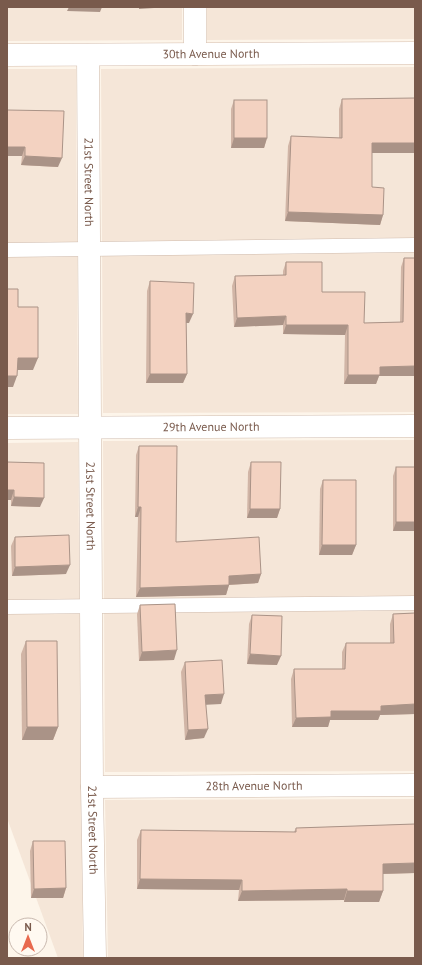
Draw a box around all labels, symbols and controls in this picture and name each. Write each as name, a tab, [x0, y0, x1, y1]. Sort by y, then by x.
street label: 30th Avenue North	[162, 46, 260, 61]
street label: 21st Street North	[81, 137, 97, 227]
street label: 29th Avenue North	[162, 419, 260, 434]
street label: 21st Street North	[83, 461, 99, 551]
street label: 28th Avenue North	[205, 778, 303, 793]
street label: 21st Street North	[85, 785, 102, 875]
north arrow	[8, 917, 48, 957]
text: N	[24, 920, 32, 934]

